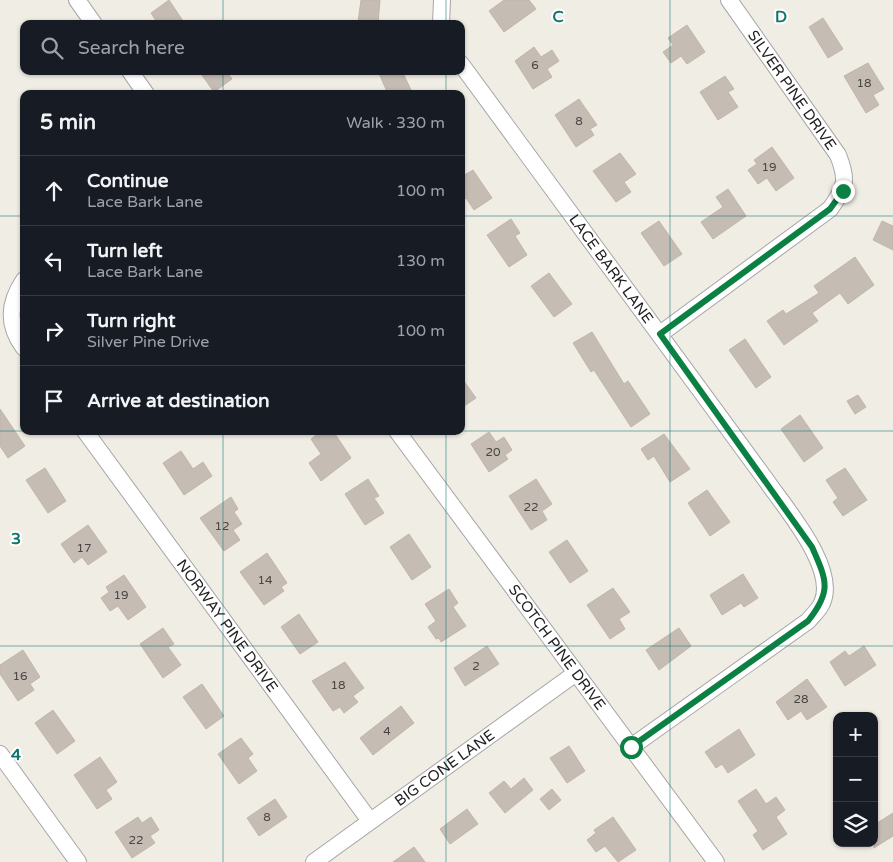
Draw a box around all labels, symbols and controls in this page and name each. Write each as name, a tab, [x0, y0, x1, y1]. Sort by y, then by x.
text: C	[552, 7, 564, 27]
text: D	[775, 7, 787, 27]
search box	[20, 20, 465, 75]
street label: SILVER PINE DRIVE	[744, 27, 840, 153]
icon: search	[38, 34, 66, 62]
text: Search here	[78, 37, 185, 59]
house number: 6	[531, 58, 539, 72]
house number: 18	[856, 76, 872, 90]
text: 5 min	[40, 110, 96, 135]
text: Walk · 330 m	[346, 113, 445, 133]
house number: 8	[575, 114, 583, 128]
house number: 19	[761, 160, 777, 174]
text: Continue	[87, 170, 169, 192]
icon: ahead	[40, 177, 68, 205]
route end	[832, 180, 855, 203]
text: 100 m	[396, 181, 445, 201]
text: Lace Bark Lane	[87, 192, 203, 212]
street label: LACE BARK LANE	[565, 211, 657, 327]
text: Turn left	[87, 240, 163, 262]
icon: left	[40, 247, 68, 275]
text: 130 m	[396, 251, 445, 271]
text: Lace Bark Lane	[87, 262, 203, 282]
text: Turn right	[87, 310, 175, 332]
icon: right	[40, 317, 68, 345]
text: 100 m	[396, 321, 445, 341]
text: Silver Pine Drive	[87, 332, 209, 352]
icon: arrive	[40, 387, 68, 415]
text: Arrive at destination	[87, 390, 270, 412]
house number: 20	[485, 445, 501, 459]
house number: 22	[523, 500, 539, 514]
house number: 12	[214, 519, 230, 533]
text: 3	[11, 529, 21, 549]
house number: 17	[76, 541, 92, 555]
street label: NORWAY PINE DRIVE	[173, 556, 282, 695]
house number: 14	[257, 573, 273, 587]
street label: SCOTCH PINE DRIVE	[505, 581, 609, 714]
house number: 19	[113, 588, 129, 602]
house number: 2	[472, 659, 480, 673]
house number: 16	[12, 669, 28, 683]
house number: 18	[330, 678, 346, 692]
house number: 28	[793, 692, 809, 706]
map controls	[833, 712, 878, 847]
button: +	[833, 712, 878, 757]
house number: 4	[383, 724, 391, 738]
street label: BIG CONE LANE	[391, 726, 498, 810]
route start	[620, 736, 643, 759]
text: 4	[11, 745, 21, 765]
button: −	[833, 757, 878, 802]
button: layers	[833, 802, 878, 847]
house number: 8	[263, 810, 271, 824]
house number: 22	[128, 833, 144, 847]

